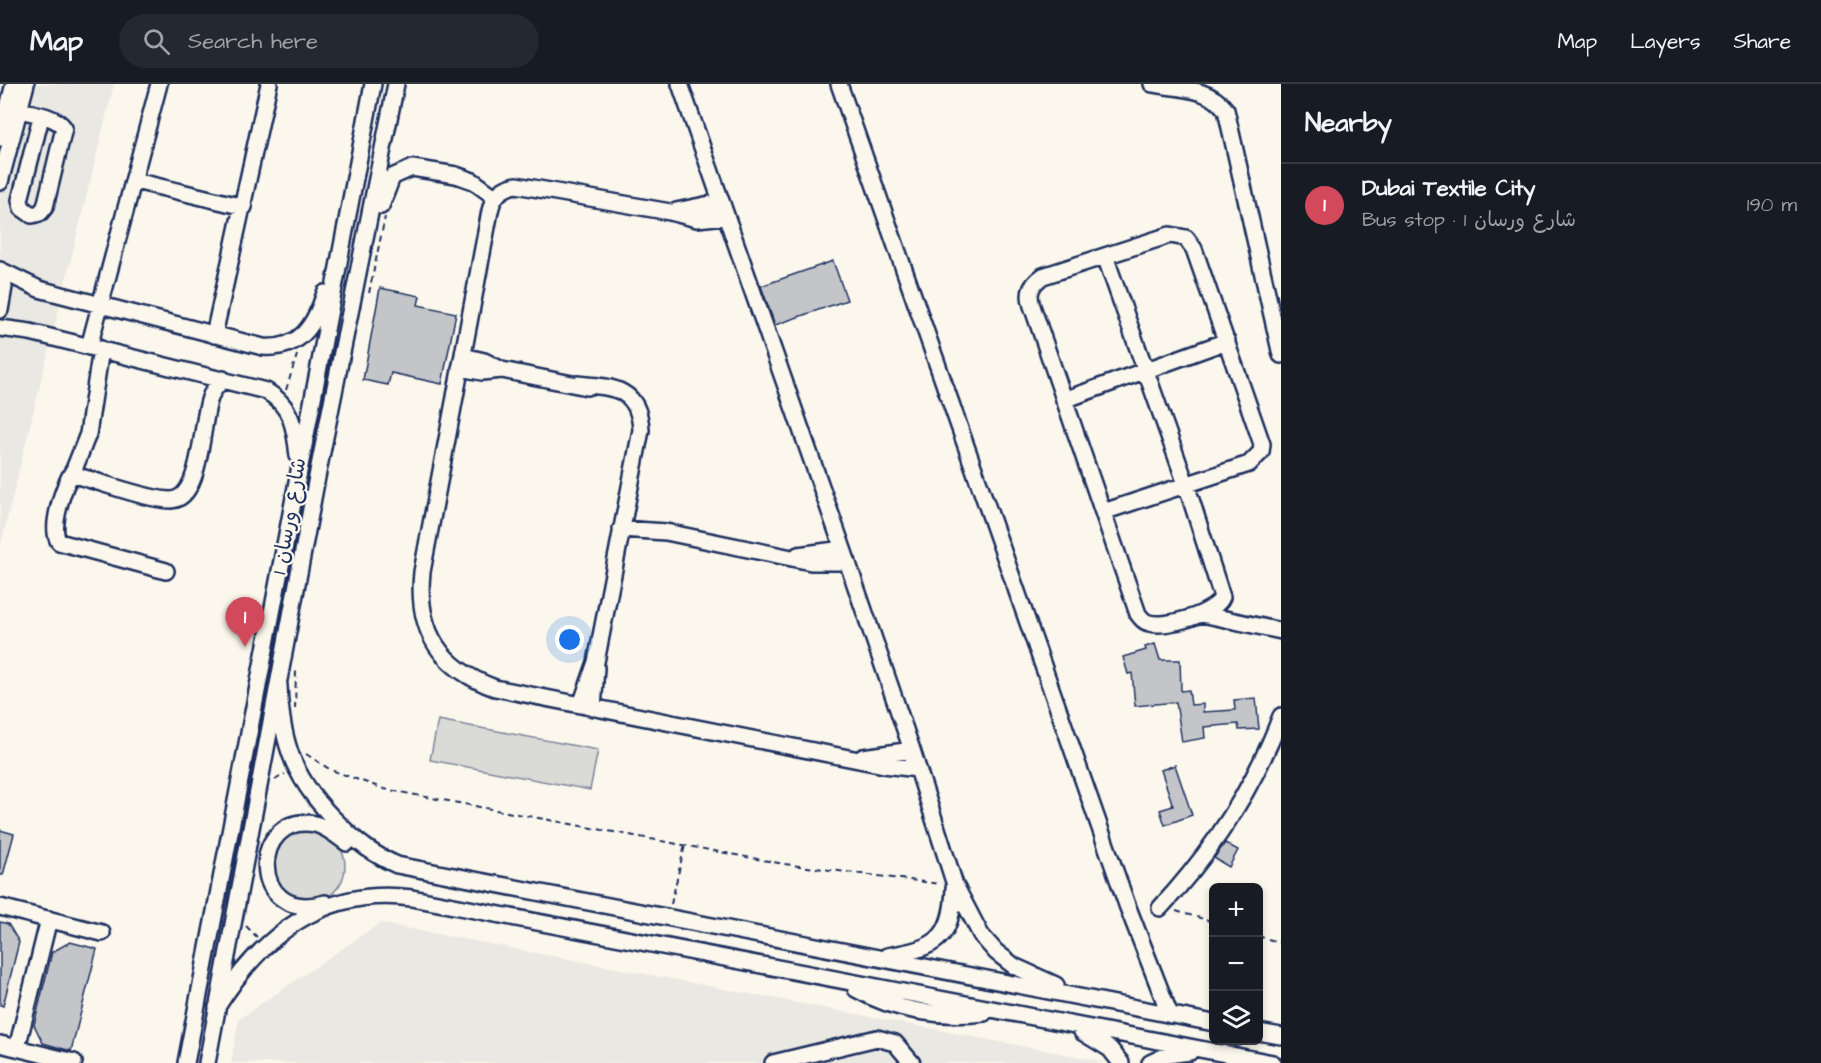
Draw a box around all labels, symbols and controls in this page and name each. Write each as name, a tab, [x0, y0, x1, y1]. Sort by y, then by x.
search box	[119, 14, 539, 68]
text: Map	[30, 22, 83, 61]
icon: search	[140, 25, 173, 58]
text: Search here	[188, 26, 318, 57]
text: Map	[1557, 27, 1597, 56]
text: Layers	[1630, 27, 1700, 56]
text: Share	[1733, 27, 1791, 56]
text: Nearby	[1305, 105, 1392, 141]
text: Dubai Textile City	[1362, 173, 1535, 204]
text: 1	[1323, 191, 1326, 219]
text: 190 m	[1747, 191, 1797, 219]
text: Bus stop · شارع ورسان 1	[1362, 206, 1576, 234]
street label: شارع ورسان 1	[264, 455, 314, 577]
pin: 1	[226, 598, 264, 647]
your location	[555, 625, 584, 654]
map controls	[1209, 883, 1263, 1045]
button: +	[1209, 883, 1263, 937]
button: −	[1209, 937, 1263, 991]
button: layers	[1209, 991, 1263, 1045]

